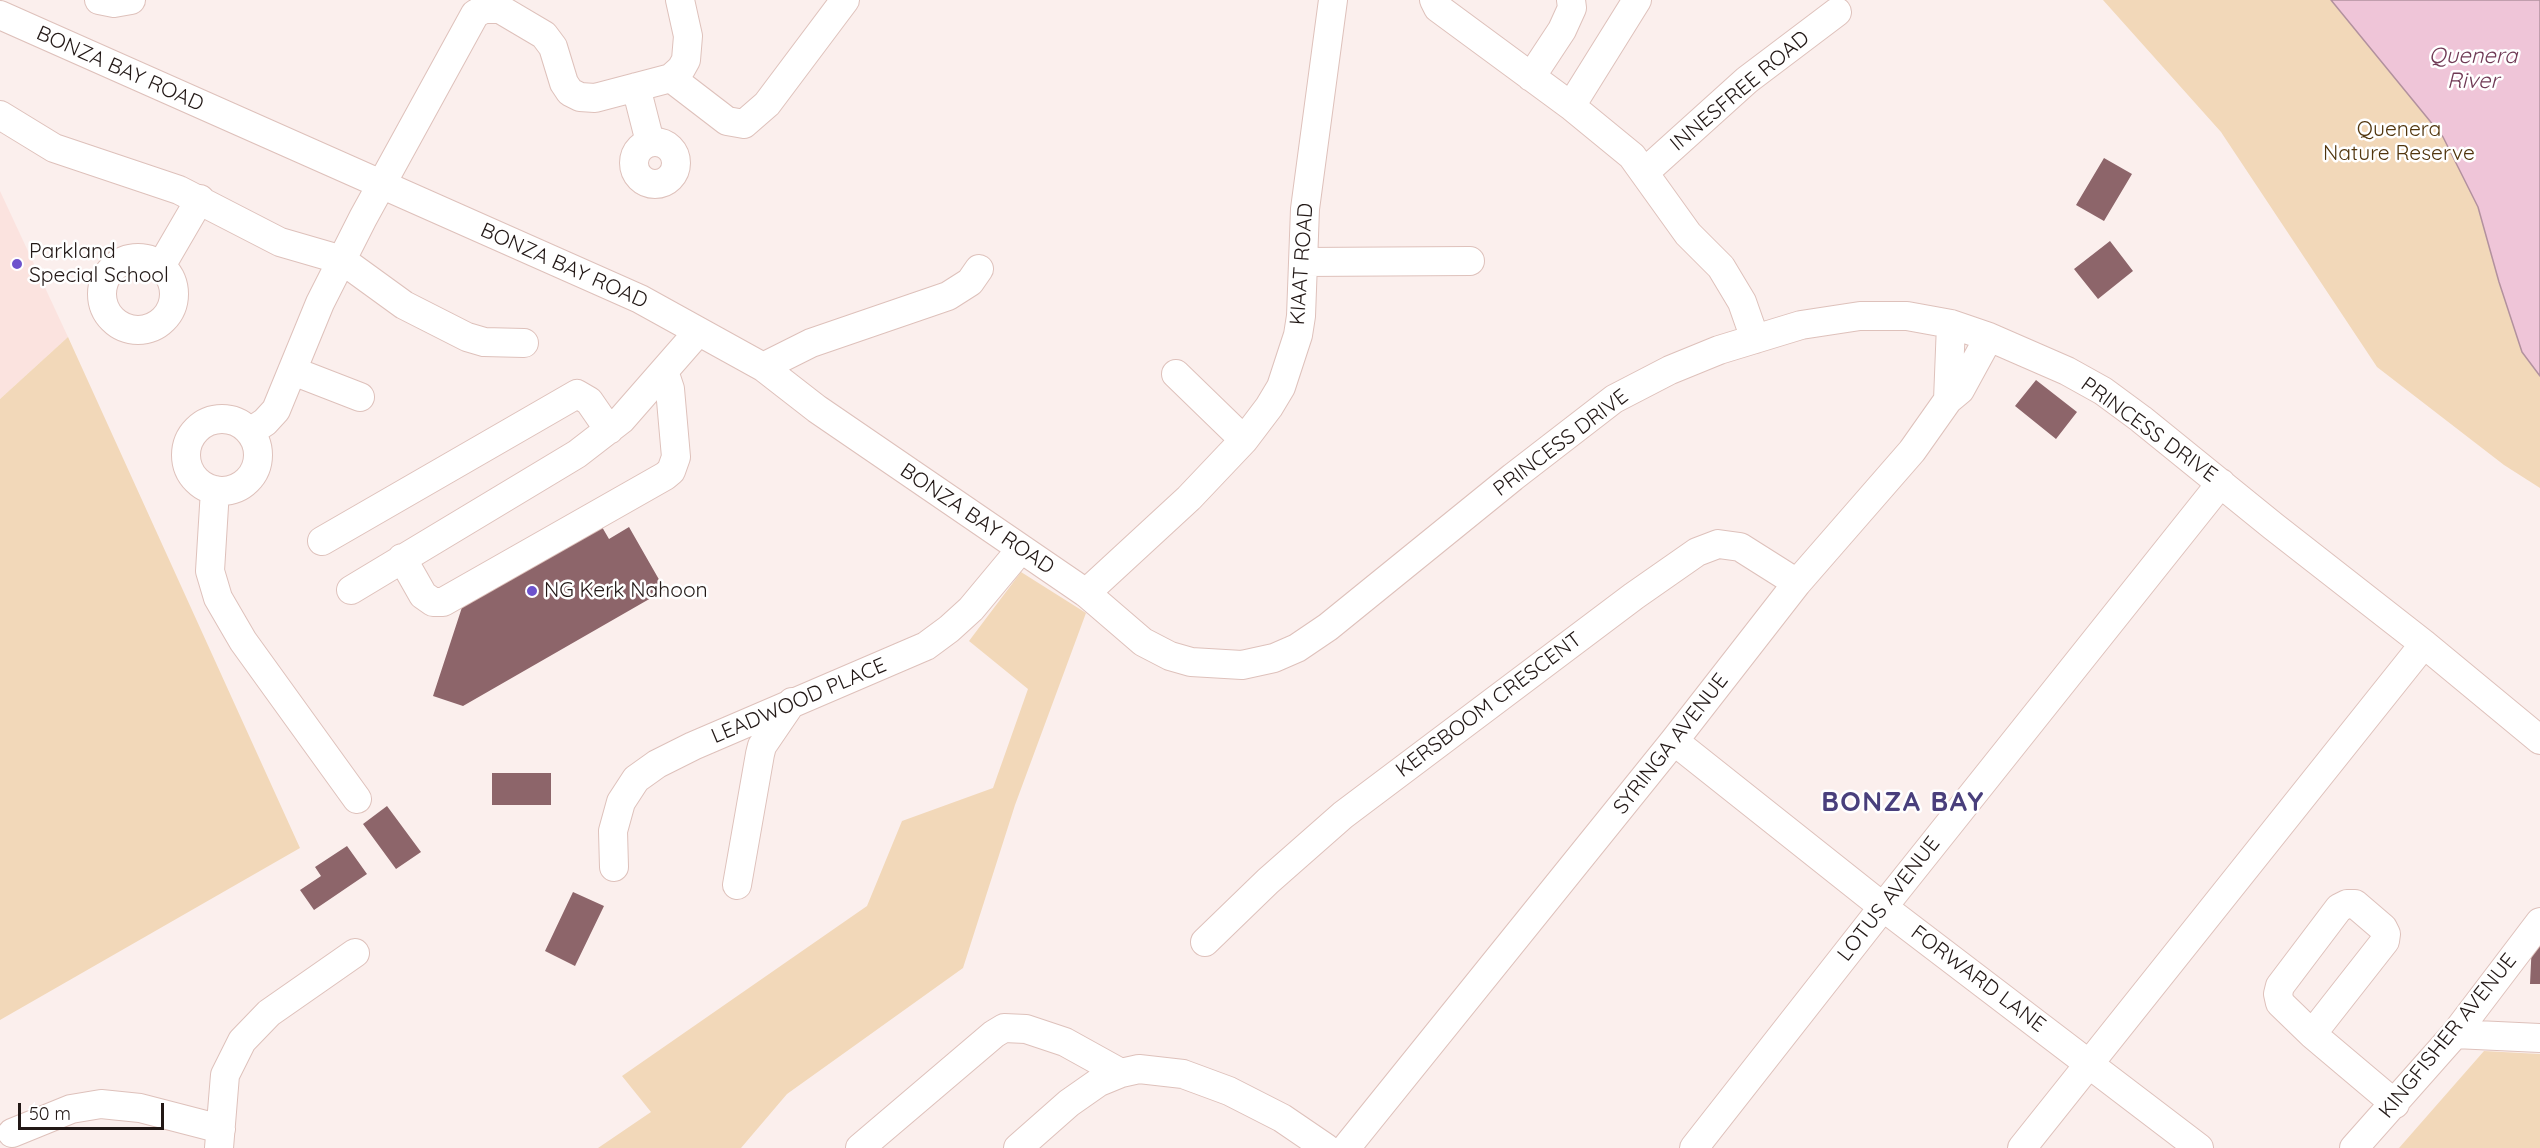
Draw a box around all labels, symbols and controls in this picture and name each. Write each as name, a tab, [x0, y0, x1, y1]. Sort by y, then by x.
street label: BONZA BAY ROAD	[33, 21, 207, 117]
street label: INNESFREE ROAD	[1665, 26, 1815, 156]
water label: Quenera River	[2429, 43, 2517, 94]
park label: Quenera Nature Reserve	[2323, 117, 2475, 167]
street label: KIAAT ROAD	[1285, 202, 1319, 326]
street label: BONZA BAY ROAD	[477, 218, 651, 314]
place label: Parkland Special School	[29, 239, 169, 289]
marker: Parkland Special School	[10, 257, 24, 271]
street label: PRINCESS DRIVE	[2076, 372, 2222, 488]
street label: PRINCESS DRIVE	[1489, 384, 1633, 502]
street label: BONZA BAY ROAD	[895, 458, 1059, 580]
place label: NG Kerk Nahoon	[544, 578, 708, 604]
marker: NG Kerk Nahoon	[525, 584, 539, 598]
street label: KERSBOOM CRESCENT	[1391, 627, 1587, 783]
street label: LEADWOOD PLACE	[708, 653, 890, 749]
street label: SYRINGA AVENUE	[1608, 669, 1734, 819]
district label: BONZA BAY	[1821, 787, 1985, 819]
street label: LOTUS AVENUE	[1832, 832, 1946, 966]
street label: FORWARD LANE	[1906, 920, 2050, 1038]
street label: KINGFISHER AVENUE	[2374, 948, 2522, 1124]
scale bar	[21, 1091, 166, 1129]
text: 50 m	[29, 1102, 71, 1125]

